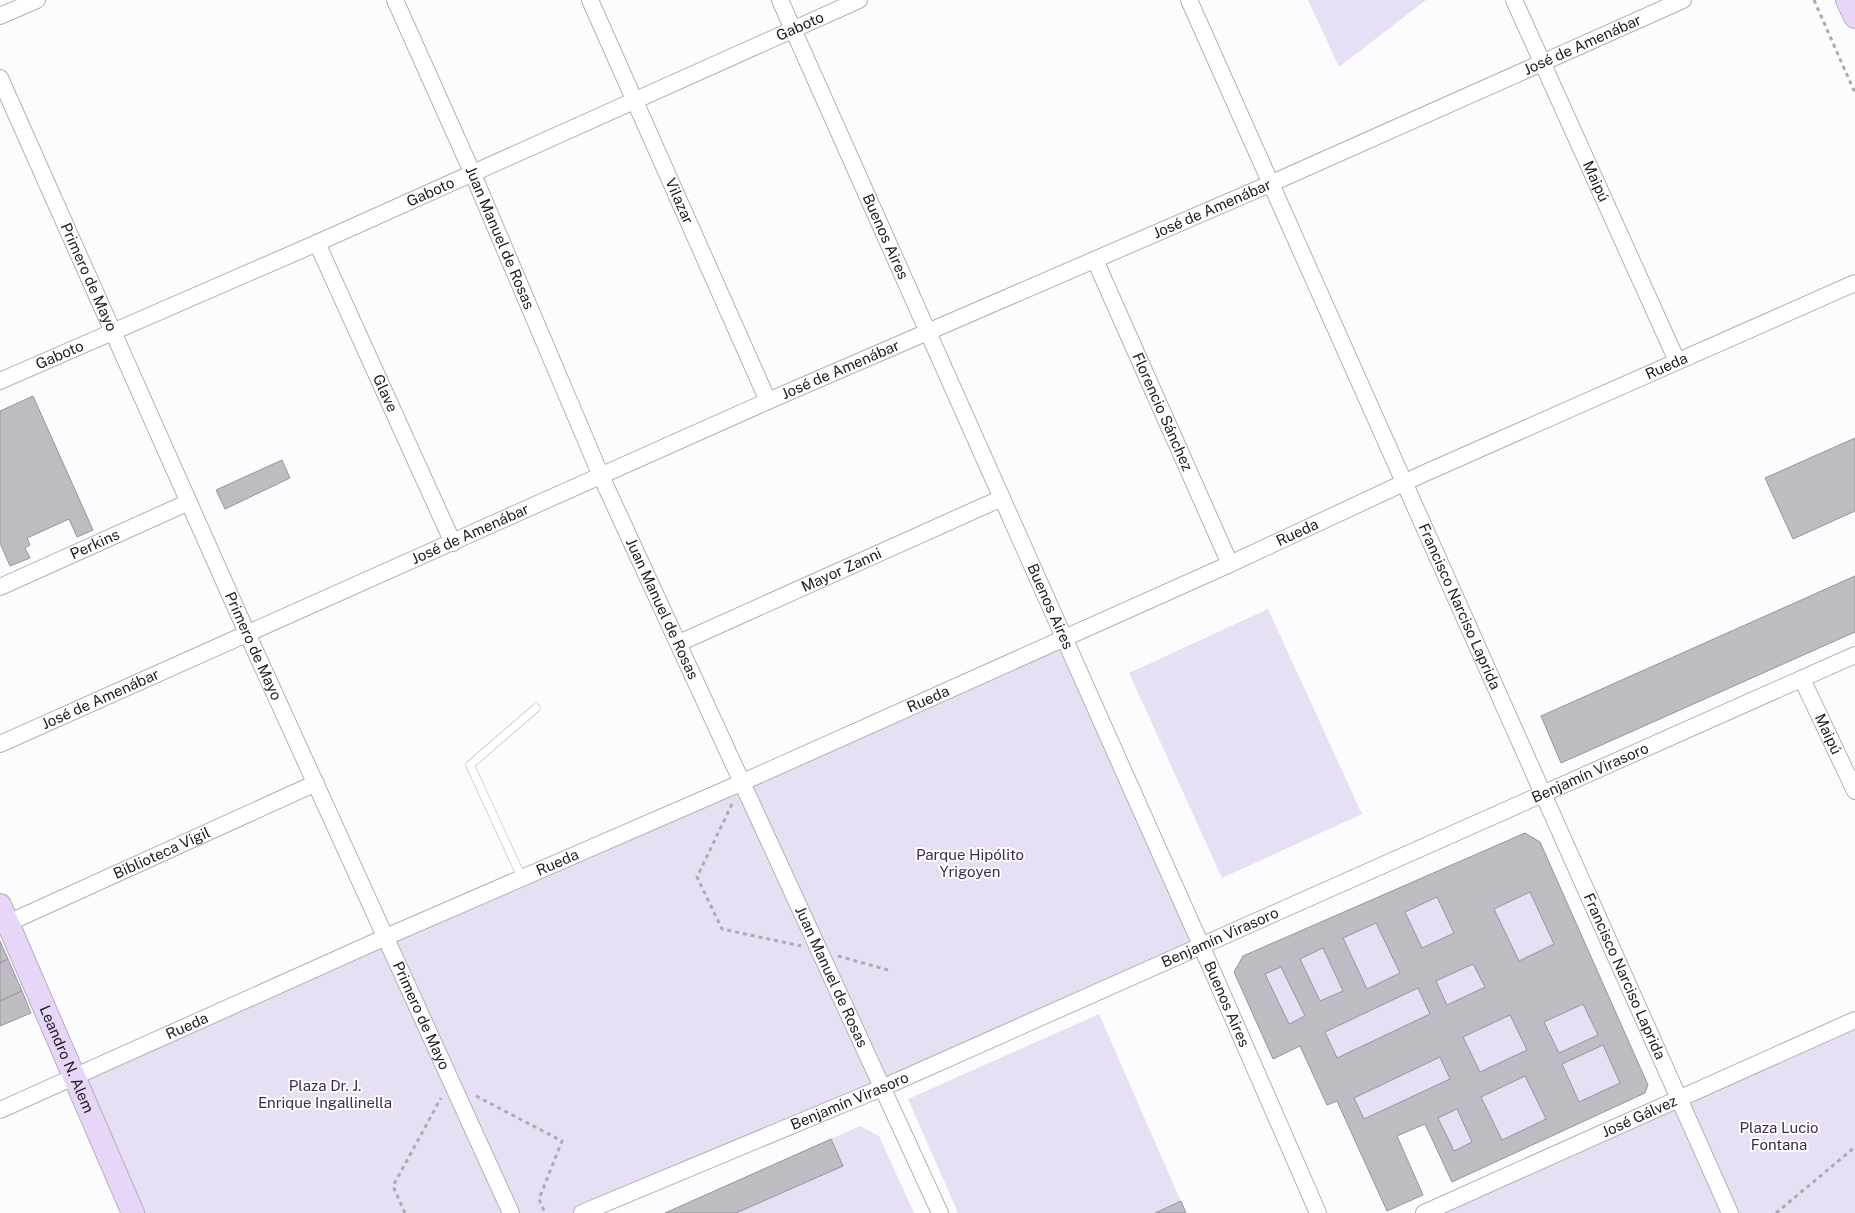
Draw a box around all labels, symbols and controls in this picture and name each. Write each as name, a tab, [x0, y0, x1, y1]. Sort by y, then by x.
street label: Gaboto	[773, 8, 826, 44]
street label: José de Amenábar	[1521, 11, 1644, 78]
street label: Maipú	[1580, 158, 1613, 204]
street label: Juan Manuel de Rosas	[463, 164, 538, 312]
street label: Gaboto	[404, 174, 457, 210]
street label: Vilazar	[662, 175, 697, 226]
street label: José de Amenábar	[1150, 175, 1274, 241]
street label: Buenos Aires	[859, 191, 912, 282]
street label: Primero de Mayo	[58, 220, 121, 334]
street label: José de Amenábar	[779, 336, 902, 402]
street label: Gaboto	[33, 337, 86, 372]
street label: Rueda	[1643, 349, 1690, 383]
street label: Florencio Sánchez	[1129, 350, 1196, 473]
street label: Glave	[370, 372, 401, 415]
street label: José de Amenábar	[409, 500, 532, 567]
street label: Rueda	[1273, 515, 1321, 549]
street label: Francisco Narciso Laprida	[1415, 520, 1504, 692]
street label: Perkins	[67, 525, 122, 562]
street label: Juan Manuel de Rosas	[623, 535, 702, 682]
street label: Mayor Zanni	[798, 544, 884, 595]
street label: Buenos Aires	[1024, 561, 1077, 652]
street label: Primero de Mayo	[222, 589, 285, 703]
street label: José de Amenábar	[39, 665, 162, 732]
street label: Rueda	[904, 682, 952, 716]
street label: Maipú	[1812, 711, 1845, 757]
street label: Benjamín Virasoro	[1529, 739, 1651, 806]
street label: Biblioteca Vigil	[111, 823, 213, 882]
street label: Rueda	[534, 845, 581, 879]
park label: Parque Hipólito Yrigoyen	[916, 846, 1024, 880]
street label: Francisco Narciso Laprida	[1580, 890, 1669, 1062]
street label: Juan Manuel de Rosas	[792, 903, 872, 1050]
street label: Benjamín Virasoro	[1159, 904, 1281, 970]
street label: Buenos Aires	[1201, 958, 1253, 1049]
street label: Primero de Mayo	[390, 959, 454, 1072]
street label: Leandro N. Alem	[36, 1003, 98, 1115]
street label: Rueda	[163, 1009, 211, 1043]
street label: Benjamín Virasoro	[788, 1068, 911, 1133]
park label: Plaza Dr. J. Enrique Ingallinella	[258, 1077, 392, 1111]
street label: José Gálvez	[1599, 1092, 1679, 1140]
park label: Plaza Lucio Fontana	[1739, 1119, 1819, 1153]

